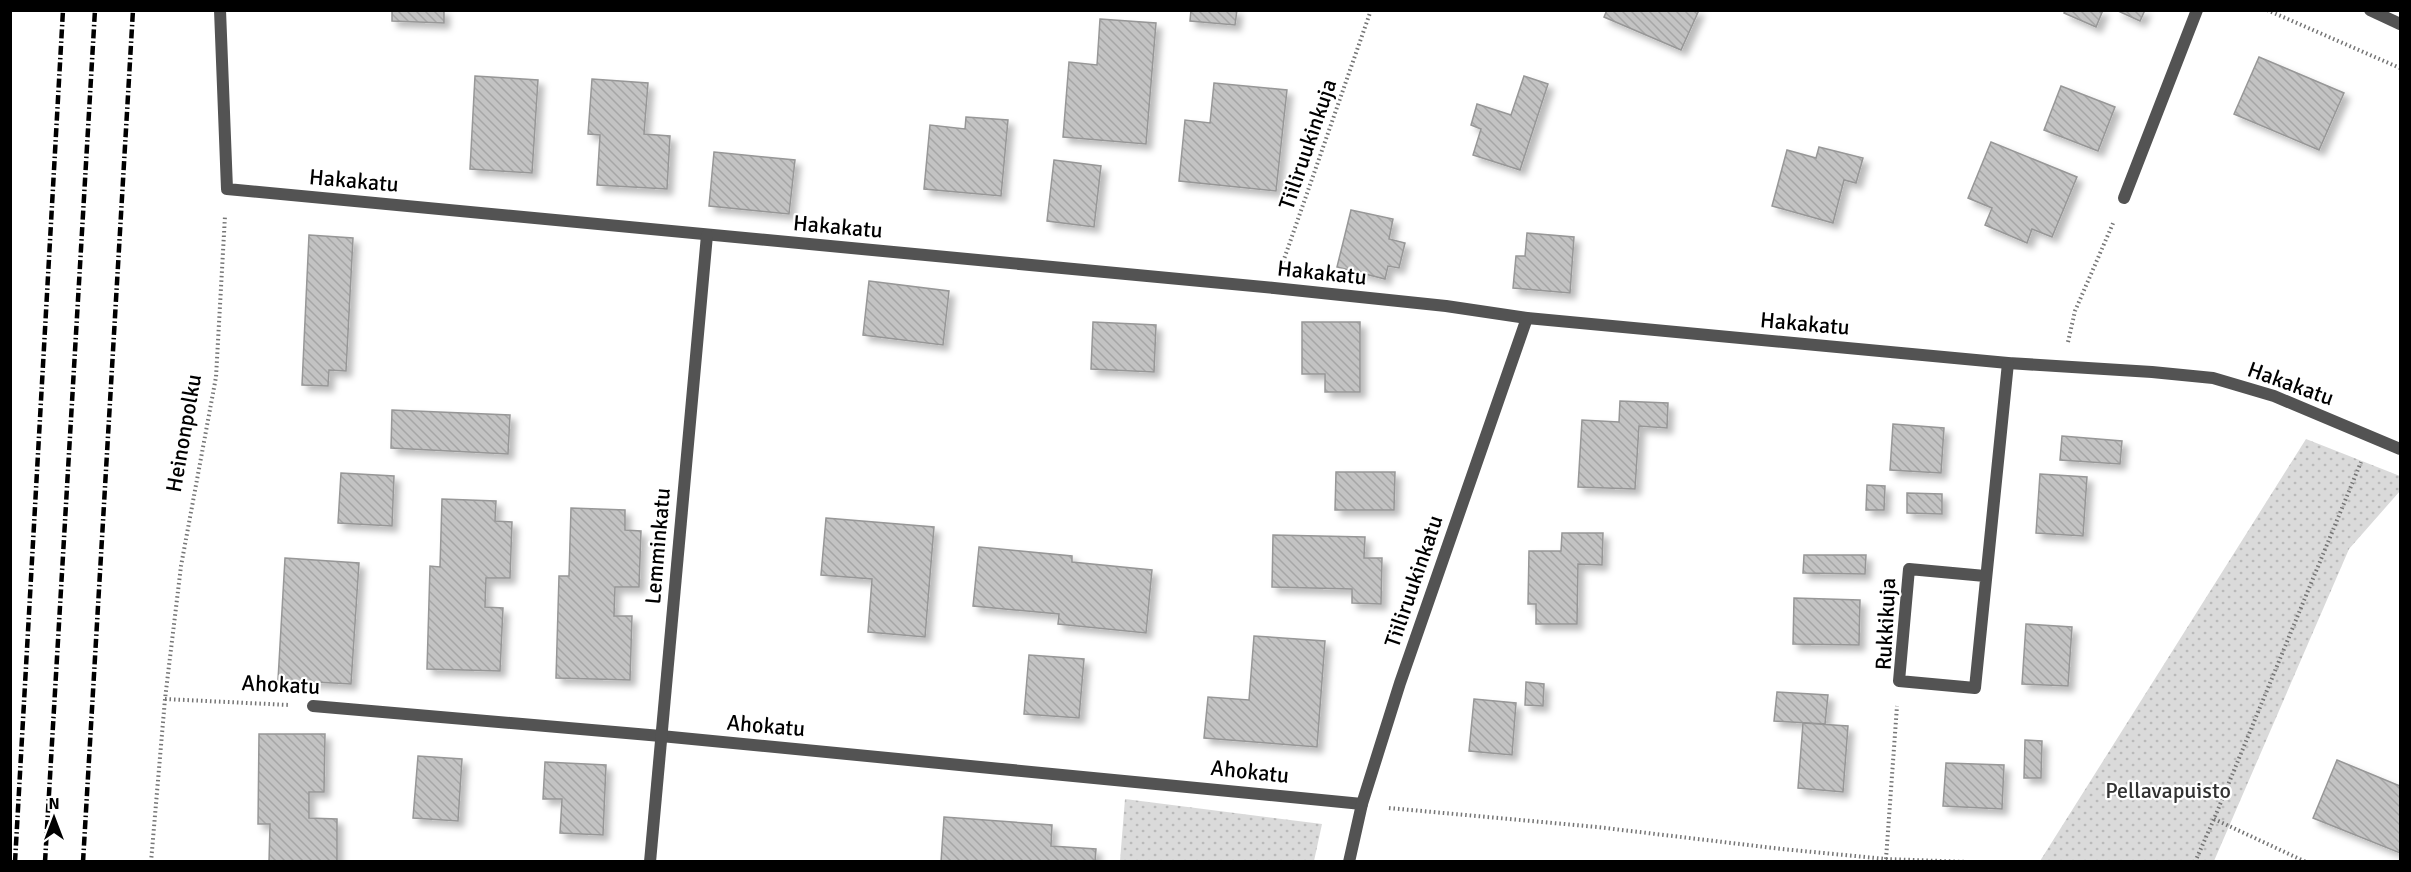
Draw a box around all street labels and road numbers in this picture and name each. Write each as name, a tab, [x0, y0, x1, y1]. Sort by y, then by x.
street label: Tiiliruukinkuja	[1273, 75, 1342, 213]
street label: Hakakatu	[308, 163, 400, 198]
street label: Hakakatu	[792, 209, 884, 244]
street label: Hakakatu	[1276, 254, 1368, 291]
street label: Hakakatu	[1759, 306, 1851, 341]
street label: Hakakatu	[2244, 355, 2338, 412]
street label: Heinonpolku	[160, 372, 207, 494]
street label: Lemminkatu	[639, 487, 676, 605]
street label: Tiiliruukinkatu	[1378, 512, 1449, 651]
street label: Rukkikuja	[1870, 577, 1901, 671]
street label: Ahokatu	[241, 669, 321, 700]
street label: Ahokatu	[726, 709, 806, 742]
street label: Ahokatu	[1209, 754, 1290, 789]

